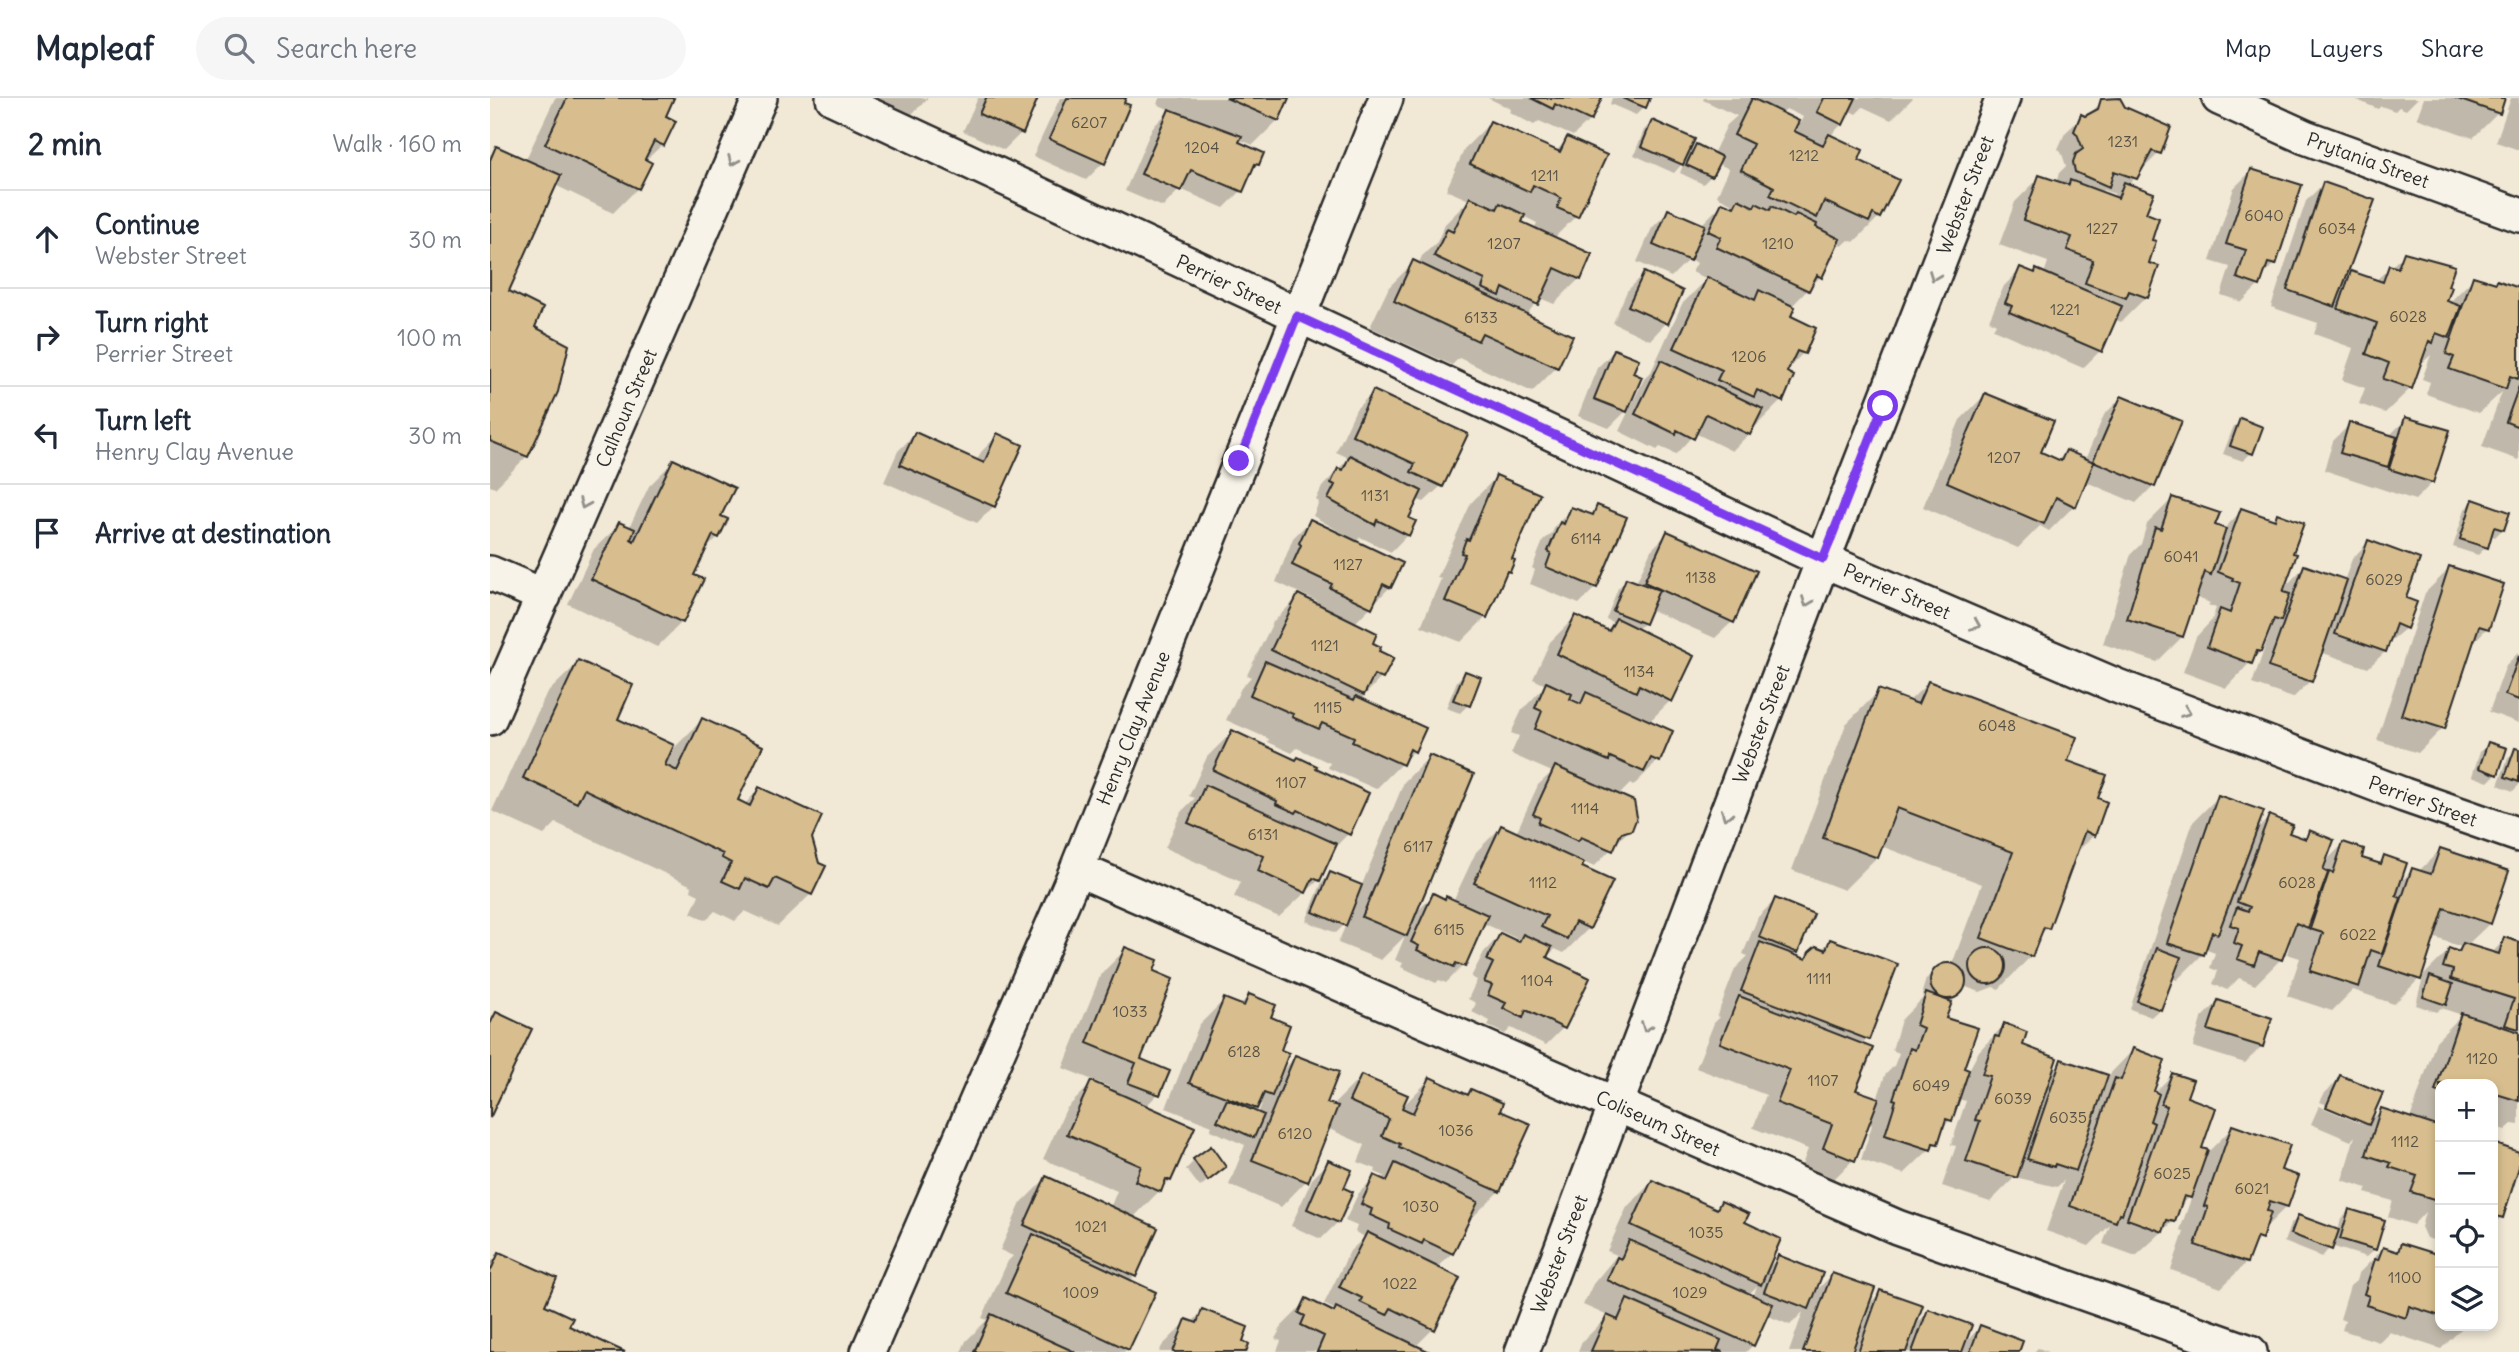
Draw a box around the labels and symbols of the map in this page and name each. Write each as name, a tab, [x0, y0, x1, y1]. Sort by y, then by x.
house number: 6207	[1071, 112, 1107, 132]
street label: Prytania Street	[2303, 127, 2433, 193]
house number: 1231	[2108, 131, 2138, 151]
street label: Webster Street	[1931, 132, 1999, 258]
house number: 1204	[1185, 137, 1219, 157]
house number: 1212	[1789, 145, 1819, 165]
one-way arrow	[727, 153, 741, 166]
house number: 1211	[1531, 165, 1559, 185]
house number: 6040	[2244, 205, 2284, 225]
house number: 1227	[2086, 218, 2118, 238]
house number: 6034	[2318, 218, 2356, 238]
house number: 1207	[1487, 233, 1521, 253]
house number: 1210	[1762, 233, 1794, 253]
street label: Perrier Street	[1172, 249, 1286, 319]
one-way arrow	[1928, 269, 1942, 281]
house number: 1221	[2050, 299, 2080, 319]
house number: 6028	[2389, 306, 2427, 326]
house number: 6133	[1464, 307, 1498, 327]
street label: Calhoun Street	[590, 345, 662, 471]
house number: 1206	[1732, 346, 1766, 366]
route start	[1867, 390, 1898, 421]
route end	[1223, 445, 1254, 476]
house number: 1207	[1987, 447, 2021, 467]
house number: 1131	[1361, 485, 1389, 505]
one-way arrow	[578, 497, 592, 509]
house number: 6114	[1570, 528, 1602, 548]
house number: 6041	[2163, 546, 2199, 566]
house number: 1127	[1333, 554, 1363, 574]
street label: Perrier Street	[1840, 558, 1954, 624]
house number: 1138	[1685, 567, 1717, 587]
house number: 6029	[2365, 569, 2403, 589]
one-way arrow	[1801, 596, 1815, 608]
one-way arrow	[1969, 617, 1981, 631]
house number: 1121	[1311, 635, 1339, 655]
street label: Henry Clay Avenue	[1091, 647, 1175, 809]
house number: 1134	[1623, 661, 1655, 681]
street label: Webster Street	[1727, 661, 1795, 787]
house number: 1115	[1314, 697, 1342, 717]
one-way arrow	[2180, 704, 2192, 718]
house number: 6048	[1978, 715, 2016, 735]
street label: Perrier Street	[2365, 770, 2481, 832]
house number: 1107	[1276, 772, 1307, 792]
house number: 1114	[1571, 798, 1599, 818]
one-way arrow	[1721, 808, 1735, 820]
house number: 6131	[1248, 824, 1278, 844]
house number: 6117	[1403, 836, 1433, 856]
house number: 1112	[1529, 872, 1557, 892]
house number: 6028	[2278, 872, 2316, 892]
house number: 6115	[1433, 919, 1465, 939]
house number: 6022	[2339, 924, 2377, 944]
house number: 1111	[1806, 968, 1832, 988]
house number: 1104	[1521, 970, 1553, 990]
house number: 1033	[1112, 1001, 1148, 1021]
one-way arrow	[1640, 1021, 1654, 1033]
house number: 6128	[1227, 1041, 1261, 1061]
house number: 1120	[2466, 1048, 2498, 1068]
house number: 1107	[1808, 1070, 1839, 1090]
house number: 6049	[1912, 1075, 1950, 1095]
street label: Coliseum Street	[1592, 1085, 1724, 1161]
house number: 6039	[1994, 1088, 2032, 1108]
house number: 6035	[2049, 1107, 2087, 1127]
house number: 1036	[1438, 1120, 1474, 1140]
house number: 6120	[1278, 1123, 1312, 1143]
house number: 1112	[2391, 1131, 2419, 1151]
house number: 6025	[2153, 1163, 2191, 1183]
house number: 6021	[2235, 1178, 2269, 1198]
street label: Webster Street	[1525, 1191, 1593, 1317]
house number: 1030	[1403, 1196, 1439, 1216]
house number: 1021	[1075, 1216, 1107, 1236]
house number: 1035	[1688, 1222, 1724, 1242]
house number: 1100	[2388, 1267, 2422, 1287]
house number: 1022	[1383, 1273, 1417, 1293]
house number: 1009	[1063, 1282, 1099, 1302]
house number: 1029	[1673, 1282, 1707, 1302]

